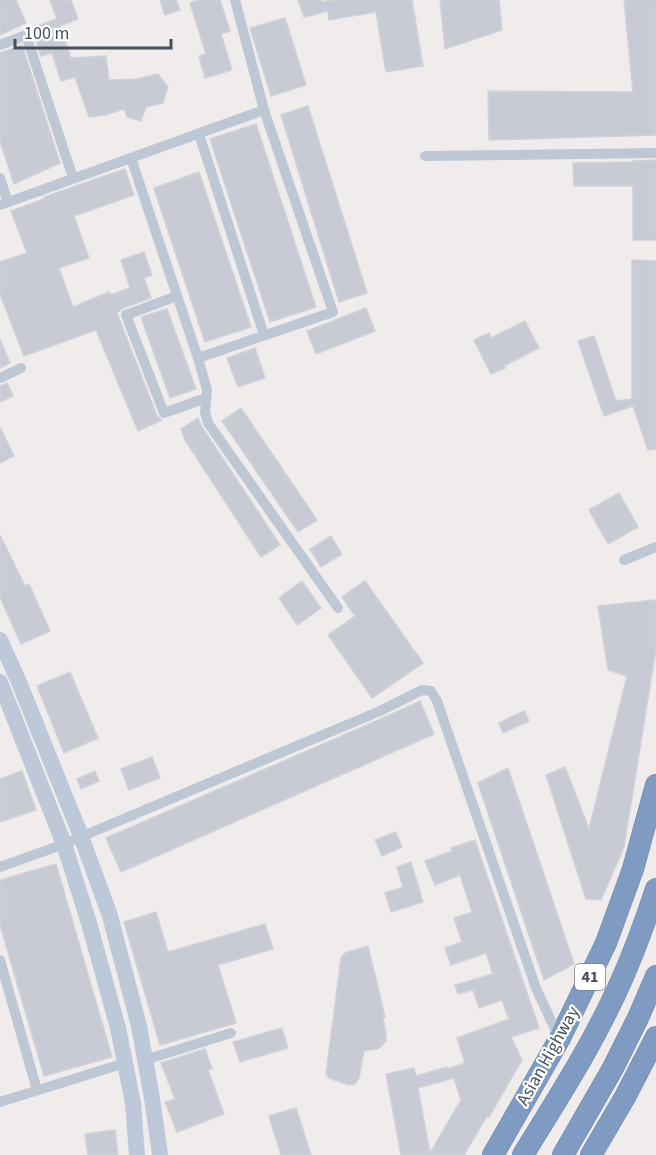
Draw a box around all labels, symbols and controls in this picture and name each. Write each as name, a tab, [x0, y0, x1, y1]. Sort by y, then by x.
scale bar	[15, 12, 171, 50]
text: 100 m	[24, 21, 69, 46]
road number: 41	[575, 964, 605, 990]
street label: Asian Highway	[510, 1001, 586, 1110]

